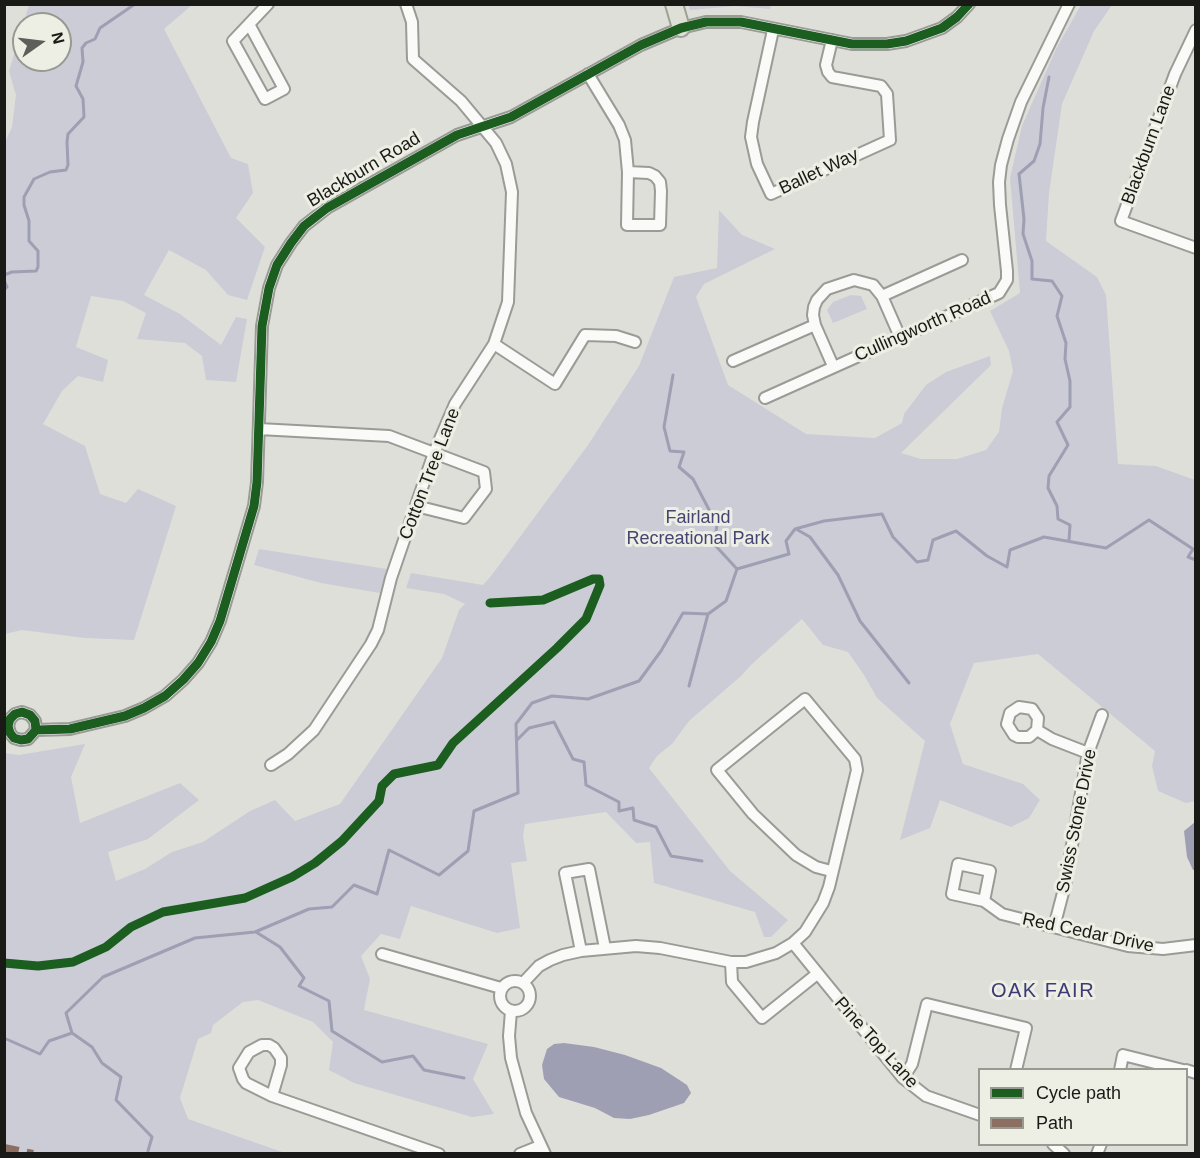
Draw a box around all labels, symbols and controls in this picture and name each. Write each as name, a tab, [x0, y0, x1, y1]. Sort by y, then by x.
north arrow	[12, 12, 72, 72]
text: N	[48, 30, 68, 46]
street label: Blackburn Lane	[1117, 83, 1181, 207]
street label: Blackburn Road	[304, 128, 424, 212]
street label: Ballet Way	[776, 144, 862, 200]
street label: Cullingworth Road	[851, 287, 995, 367]
street label: Cotton Tree Lane	[395, 405, 465, 543]
park label: Fairland Recreational Park	[626, 507, 770, 550]
street label: Swiss Stone Drive	[1052, 747, 1102, 895]
street label: Red Cedar Drive	[1020, 909, 1156, 957]
district label: OAK FAIR	[991, 979, 1095, 1003]
street label: Pine Top Lane	[829, 993, 923, 1093]
legend	[978, 1068, 1188, 1146]
text: Cycle path	[1036, 1083, 1121, 1103]
text: Path	[1036, 1113, 1073, 1133]

